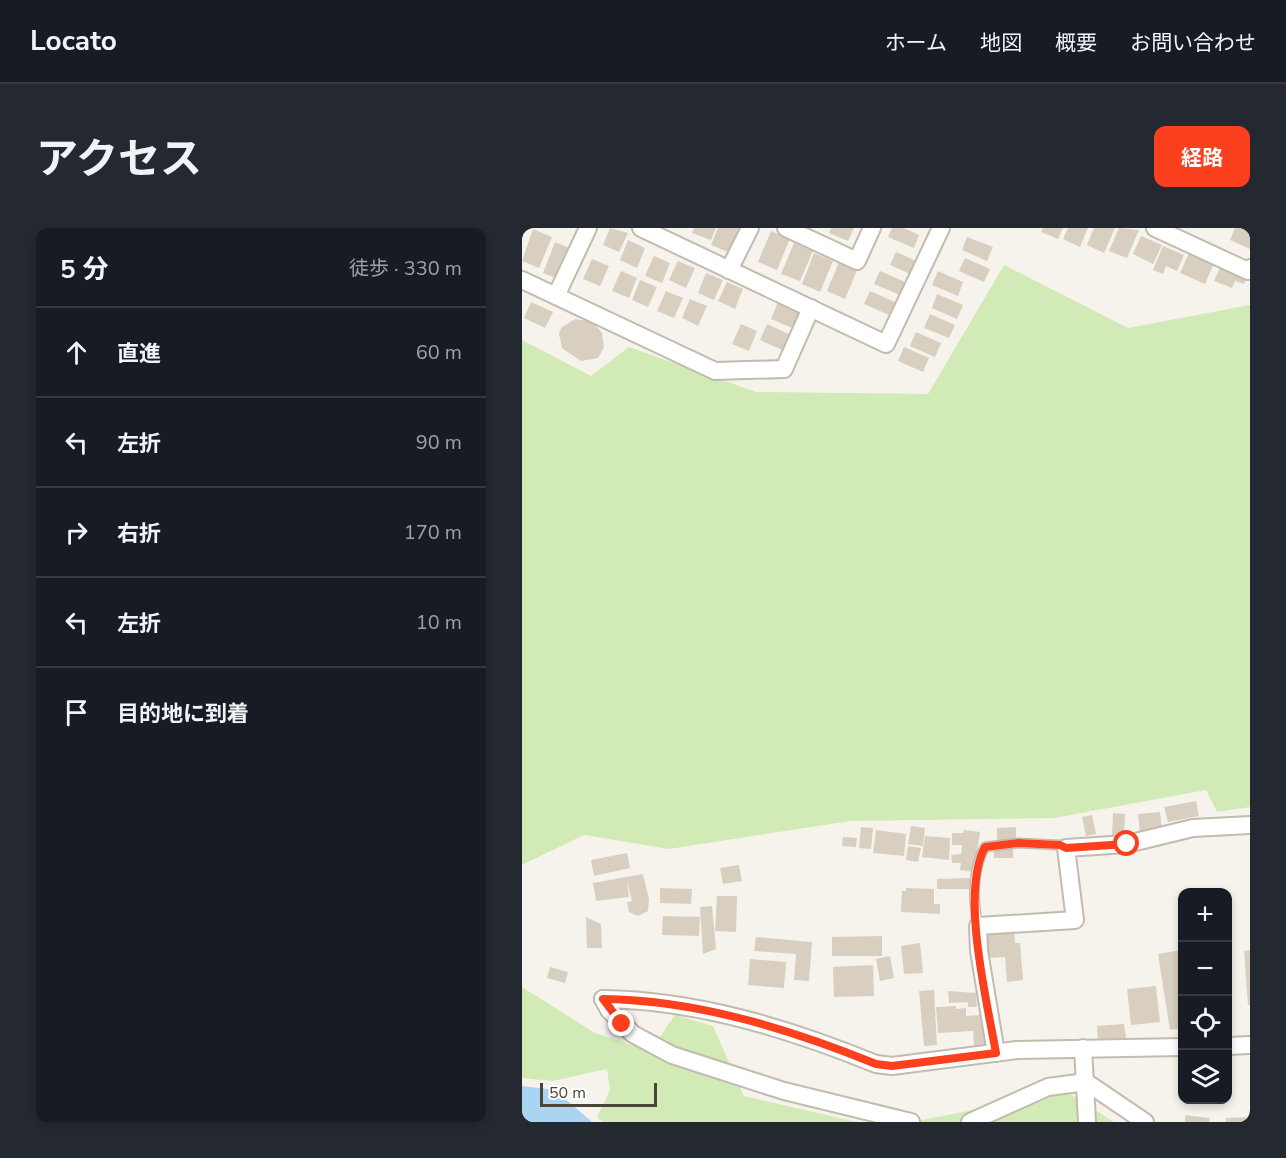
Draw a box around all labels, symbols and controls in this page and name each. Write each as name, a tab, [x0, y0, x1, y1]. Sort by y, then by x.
text: Locato	[30, 22, 117, 60]
text: ホーム	[885, 29, 947, 57]
text: 地図	[980, 29, 1022, 57]
text: 概要	[1055, 29, 1097, 57]
text: お問い合わせ	[1130, 29, 1256, 57]
button: 経路	[1154, 126, 1250, 187]
text: アクセス	[36, 131, 202, 188]
text: 5 分	[60, 252, 109, 287]
text: 徒歩 · 330 m	[349, 255, 462, 282]
icon: ahead	[60, 336, 93, 369]
text: 直進	[117, 339, 161, 369]
text: 60 m	[416, 339, 462, 366]
icon: left	[60, 426, 93, 459]
text: 左折	[117, 429, 161, 459]
text: 90 m	[416, 429, 462, 456]
icon: right	[60, 516, 93, 549]
text: 右折	[117, 519, 161, 549]
text: 170 m	[404, 519, 462, 546]
icon: left	[60, 606, 93, 639]
text: 左折	[117, 609, 161, 639]
text: 10 m	[416, 609, 462, 636]
icon: arrive	[60, 696, 93, 729]
text: 目的地に到着	[117, 699, 249, 729]
route start	[1113, 830, 1139, 856]
map controls	[1178, 888, 1232, 1104]
button: +	[1178, 888, 1232, 942]
button: −	[1178, 942, 1232, 996]
button: locate	[1178, 996, 1232, 1050]
route end	[608, 1010, 634, 1036]
button: layers	[1178, 1050, 1232, 1104]
scale bar	[540, 1080, 657, 1108]
text: 50 m	[549, 1082, 586, 1104]

